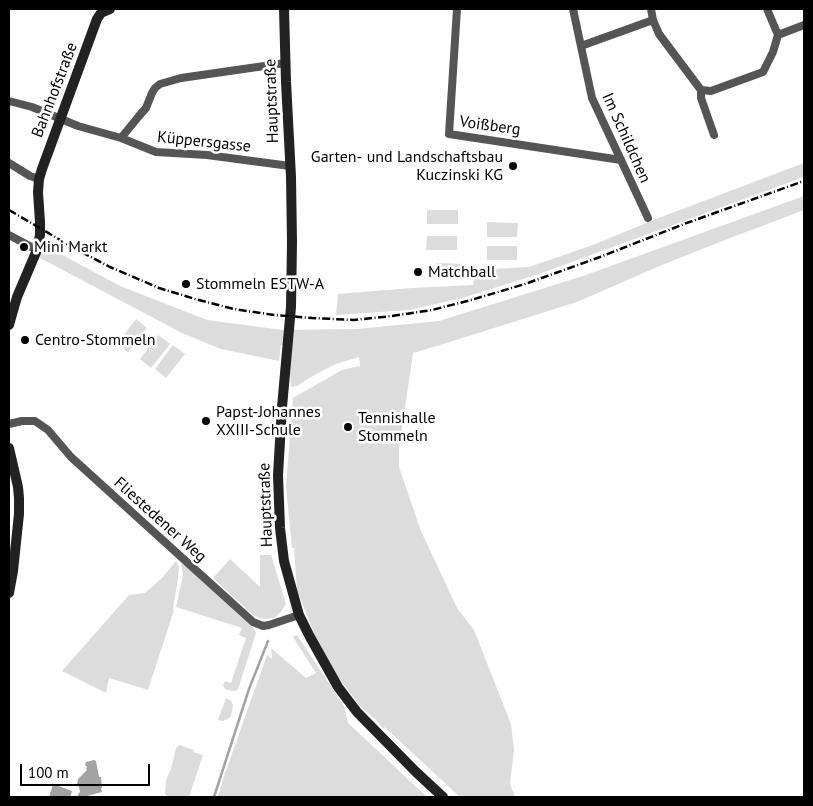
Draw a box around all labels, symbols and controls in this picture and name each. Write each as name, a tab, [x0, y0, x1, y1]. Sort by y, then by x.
street label: Bahnhofstraße	[28, 40, 82, 140]
street label: Hauptstraße	[261, 58, 283, 144]
street label: Im Schildchen	[598, 90, 654, 186]
street label: Voißberg	[458, 112, 522, 140]
street label: Küppersgasse	[156, 128, 252, 156]
place label: Garten- und Landschaftsbau Kuczinski KG	[311, 147, 503, 185]
marker: Garten- und Landschaftsbau Kuczinski KG	[507, 160, 519, 172]
place label: Mini Markt	[34, 237, 107, 257]
marker: Mini Markt	[18, 241, 30, 253]
place label: Matchball	[428, 262, 496, 282]
marker: Matchball	[412, 266, 424, 278]
place label: Stommeln ESTW-A	[196, 274, 324, 294]
marker: Stommeln ESTW-A	[180, 278, 192, 290]
place label: Centro-Stommeln	[35, 330, 156, 350]
marker: Centro-Stommeln	[19, 334, 31, 346]
place label: Papst-Johannes XXIII-Schule	[216, 402, 321, 440]
place label: Tennishalle Stommeln	[358, 408, 436, 446]
marker: Papst-Johannes XXIII-Schule	[200, 415, 212, 427]
marker: Tennishalle Stommeln	[342, 421, 354, 433]
street label: Hauptstraße	[255, 462, 277, 548]
street label: Fliestedener Weg	[110, 473, 210, 567]
scale bar	[22, 754, 152, 786]
text: 100 m	[28, 763, 69, 782]

